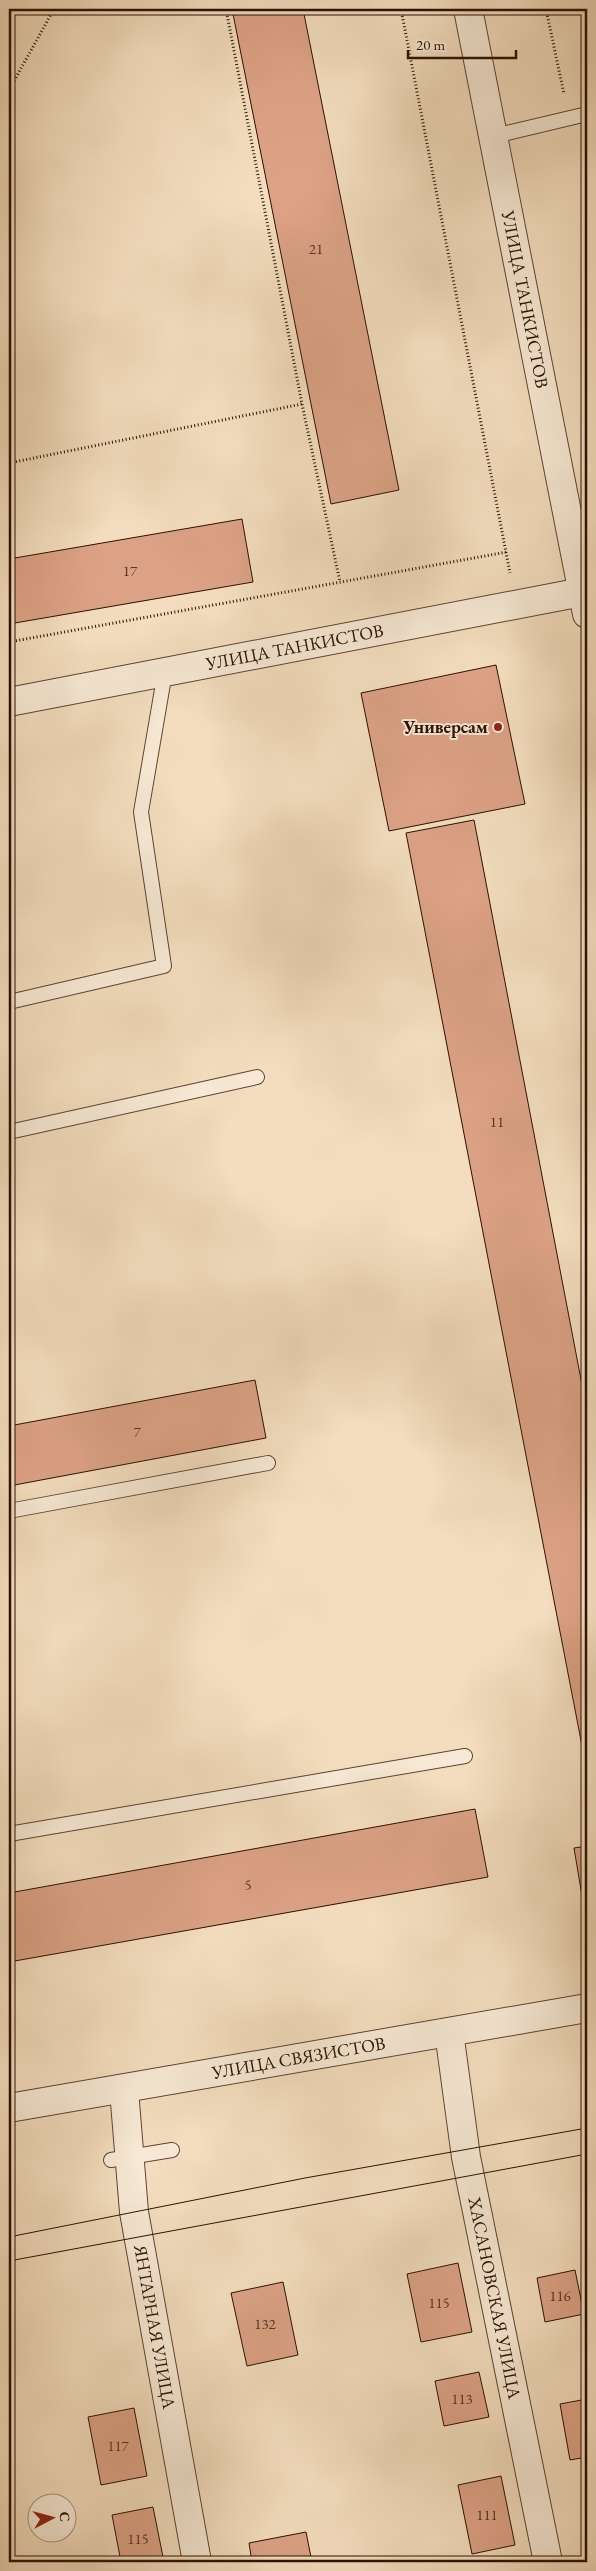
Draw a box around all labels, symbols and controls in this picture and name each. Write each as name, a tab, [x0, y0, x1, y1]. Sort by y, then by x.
scale bar	[408, 28, 516, 60]
text: 20 m	[416, 35, 445, 54]
street label: УЛИЦА ТАНКИСТОВ	[497, 208, 554, 390]
house number: 21	[309, 239, 323, 258]
house number: 17	[123, 561, 138, 580]
street label: УЛИЦА ТАНКИСТОВ	[203, 618, 385, 675]
place label: Универсам	[402, 715, 488, 738]
marker: Универсам	[492, 721, 504, 733]
house number: 11	[490, 1112, 504, 1131]
house number: 7	[133, 1422, 141, 1441]
house number: 5	[244, 1875, 252, 1894]
street label: УЛИЦА СВЯЗИСТОВ	[209, 2031, 387, 2084]
street label: ХАСАНОВСКАЯ УЛИЦА	[463, 2194, 527, 2401]
street label: ЯНТАРНАЯ УЛИЦА	[129, 2242, 181, 2411]
house number: 116	[549, 2286, 571, 2305]
house number: 115	[428, 2293, 450, 2312]
house number: 132	[254, 2314, 277, 2333]
house number: 113	[451, 2389, 473, 2408]
house number: 117	[107, 2436, 130, 2455]
north arrow	[28, 2494, 78, 2544]
house number: 111	[476, 2505, 498, 2524]
text: С	[55, 2511, 74, 2523]
house number: 115	[127, 2529, 149, 2548]

